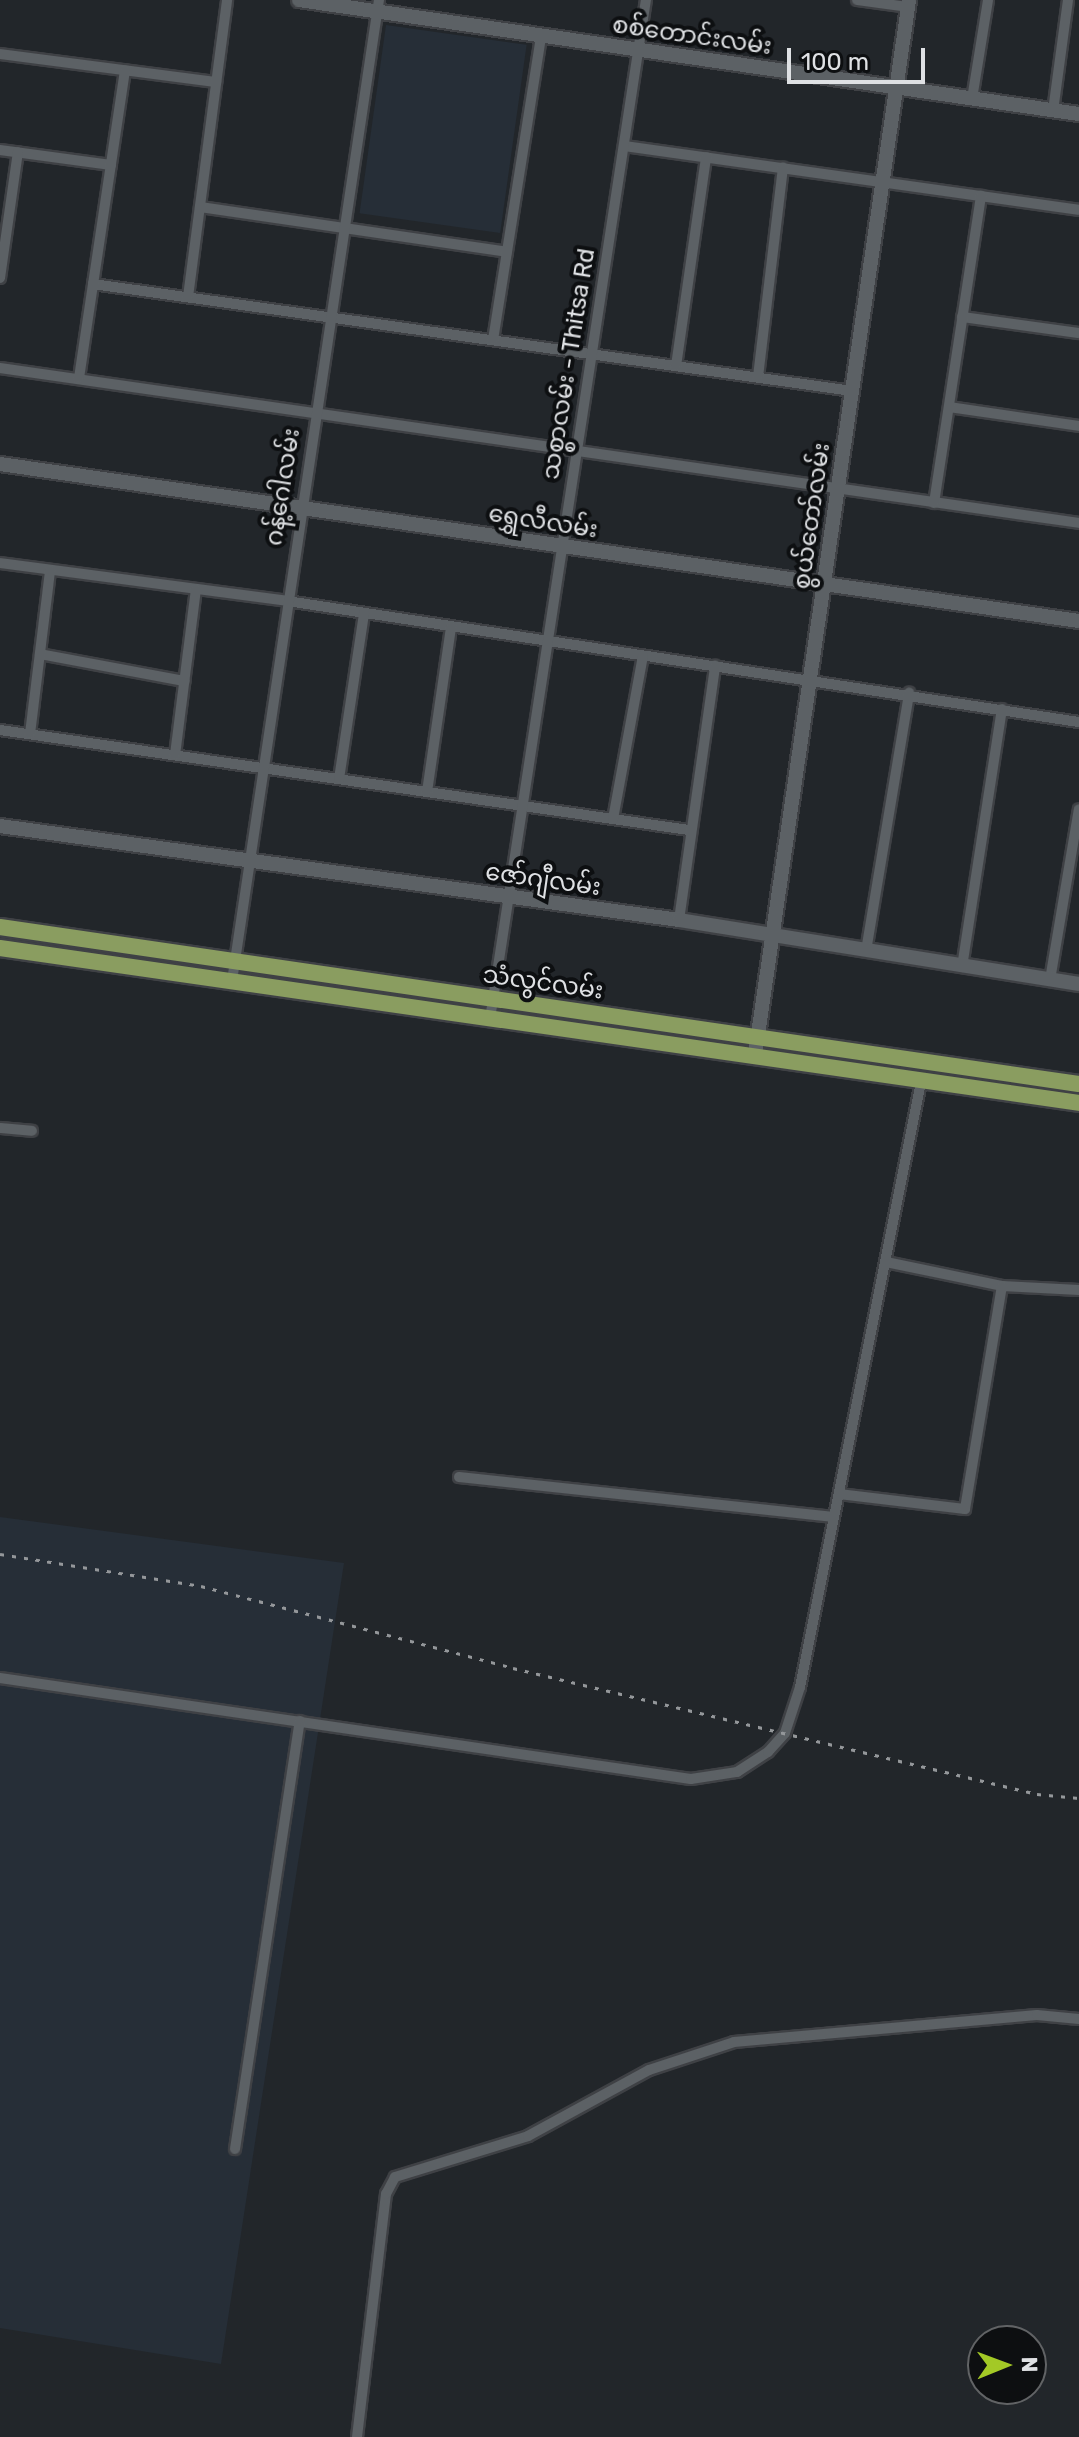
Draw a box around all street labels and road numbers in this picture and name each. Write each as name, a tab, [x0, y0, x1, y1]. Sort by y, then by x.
street label: စစ်တောင်းလမ်း	[611, 11, 773, 61]
street label: သစ္စာလမ်း - Thitsa Rd	[537, 246, 601, 482]
street label: ဂန့်ဂေါလမ်း	[260, 426, 306, 548]
street label: စွယ်တော်လမ်း	[787, 441, 837, 591]
street label: ရွှေလီလမ်း	[486, 499, 600, 545]
street label: ဇော်ဂျီလမ်း	[484, 858, 602, 902]
street label: သံလွင်လမ်း	[481, 960, 605, 1006]

